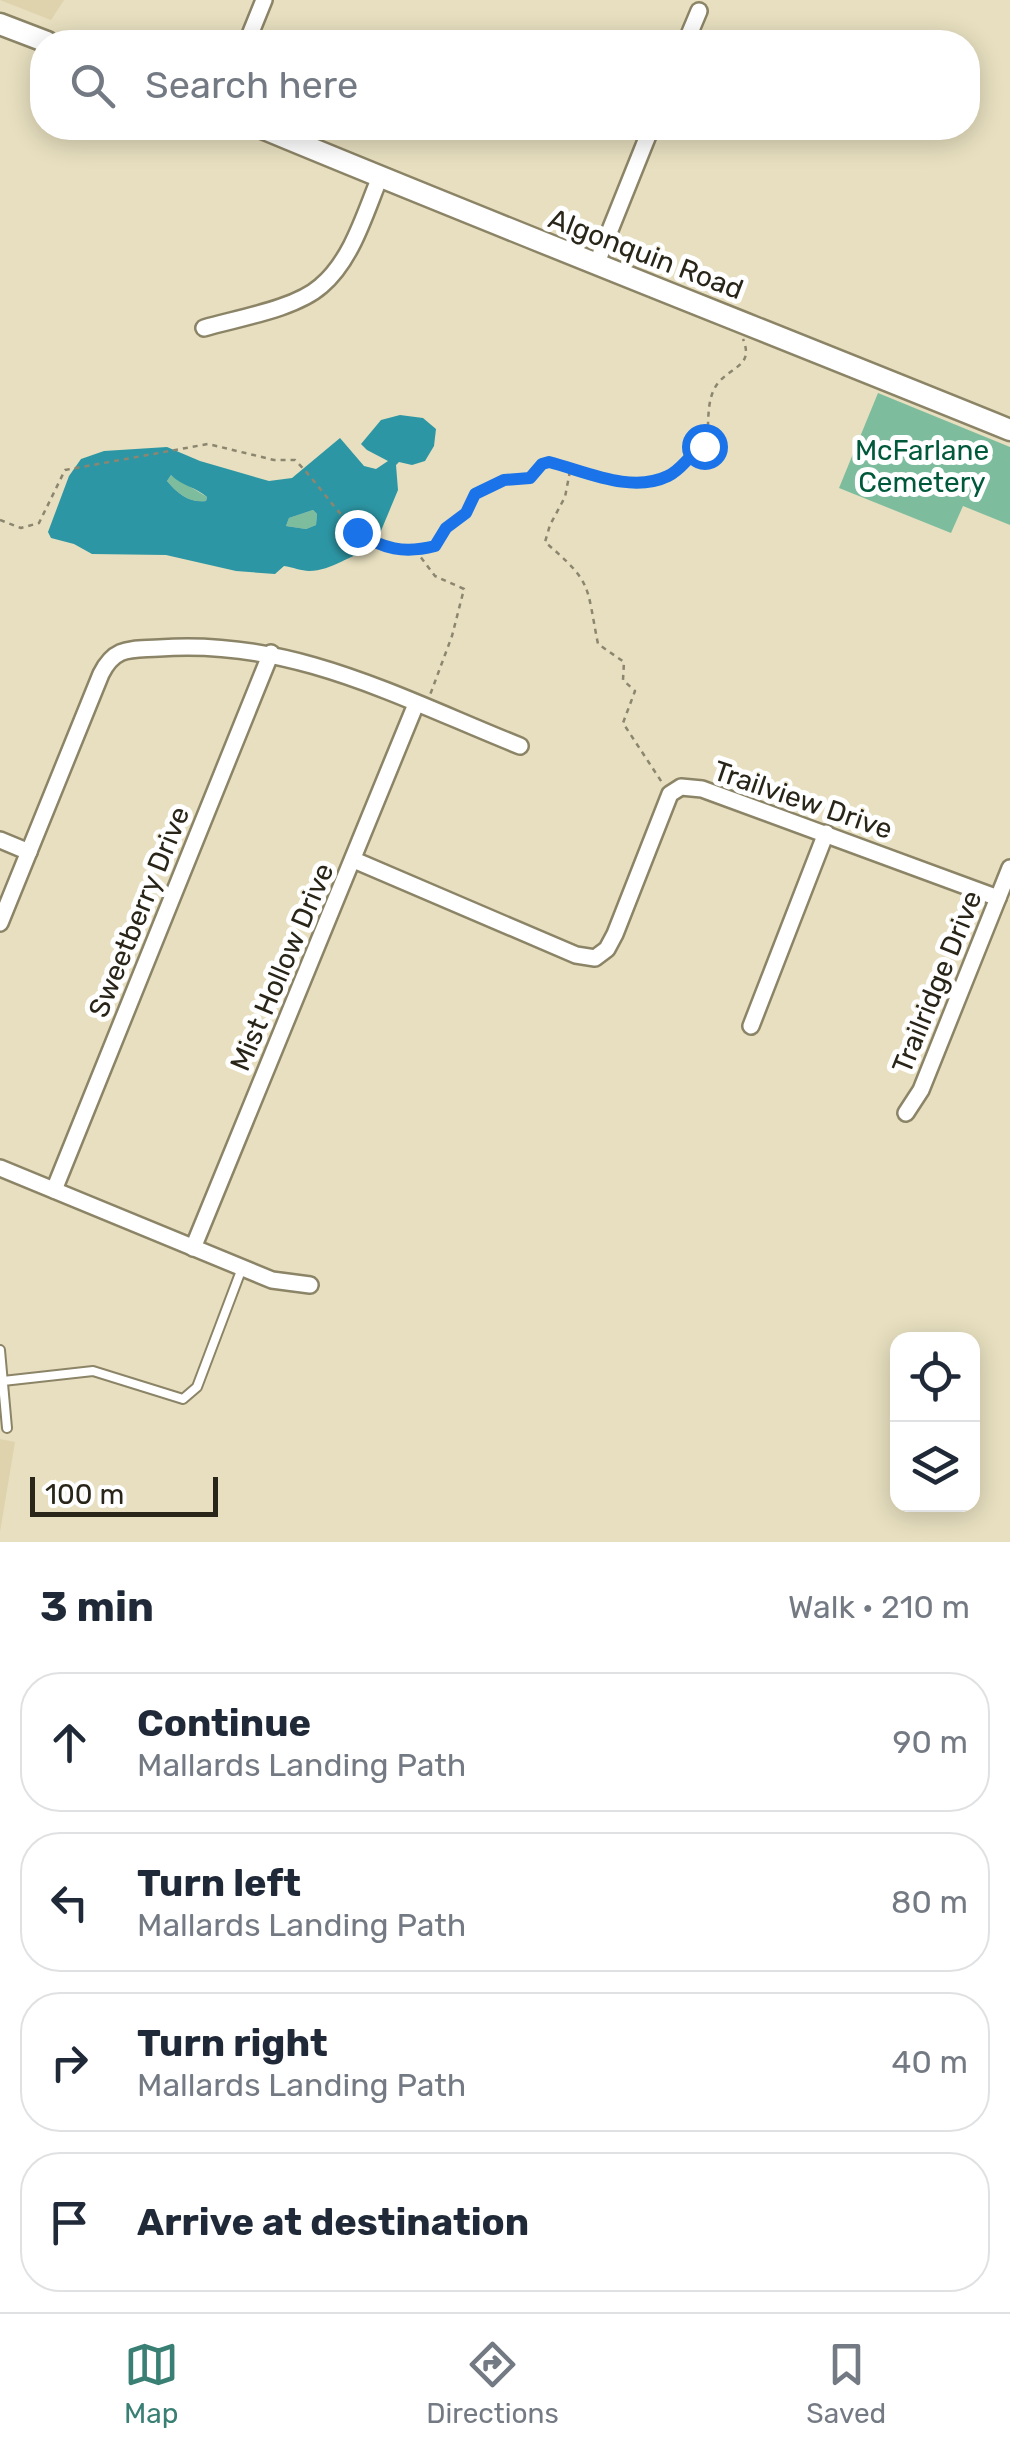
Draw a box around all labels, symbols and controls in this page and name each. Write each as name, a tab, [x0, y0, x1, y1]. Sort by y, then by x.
search box	[30, 30, 980, 140]
icon: search	[65, 58, 120, 113]
text: Search here	[145, 62, 358, 108]
street label: Algonquin Road	[544, 202, 748, 306]
route start	[682, 424, 728, 470]
park label: McFarlane Cemetery	[855, 434, 989, 499]
route end	[335, 510, 381, 556]
street label: Trailview Drive	[709, 754, 897, 846]
street label: Sweetberry Drive	[82, 802, 196, 1022]
street label: Mist Hollow Drive	[223, 858, 341, 1076]
street label: Trailridge Drive	[885, 886, 989, 1078]
map controls	[890, 1332, 980, 1512]
button: locate	[890, 1332, 980, 1422]
button: layers	[890, 1422, 980, 1512]
scale bar	[30, 1472, 218, 1516]
text: 100 m	[45, 1478, 124, 1511]
text: 3 min	[40, 1582, 154, 1632]
text: Walk · 210 m	[788, 1588, 970, 1626]
text: Continue	[137, 1700, 311, 1746]
icon: ahead	[42, 1715, 97, 1770]
text: 90 m	[892, 1723, 968, 1761]
text: Mallards Landing Path	[137, 1746, 466, 1784]
text: Turn left	[137, 1860, 301, 1906]
icon: left	[42, 1875, 97, 1930]
text: 80 m	[891, 1883, 968, 1921]
text: Mallards Landing Path	[137, 1906, 466, 1944]
text: Turn right	[137, 2020, 328, 2066]
icon: right	[42, 2035, 97, 2090]
text: 40 m	[892, 2043, 968, 2081]
text: Mallards Landing Path	[137, 2066, 466, 2104]
icon: arrive	[42, 2195, 97, 2250]
text: Arrive at destination	[137, 2199, 529, 2245]
tab: Map	[124, 2337, 179, 2430]
tab: Directions	[426, 2337, 559, 2430]
tab: Saved	[806, 2337, 886, 2430]

